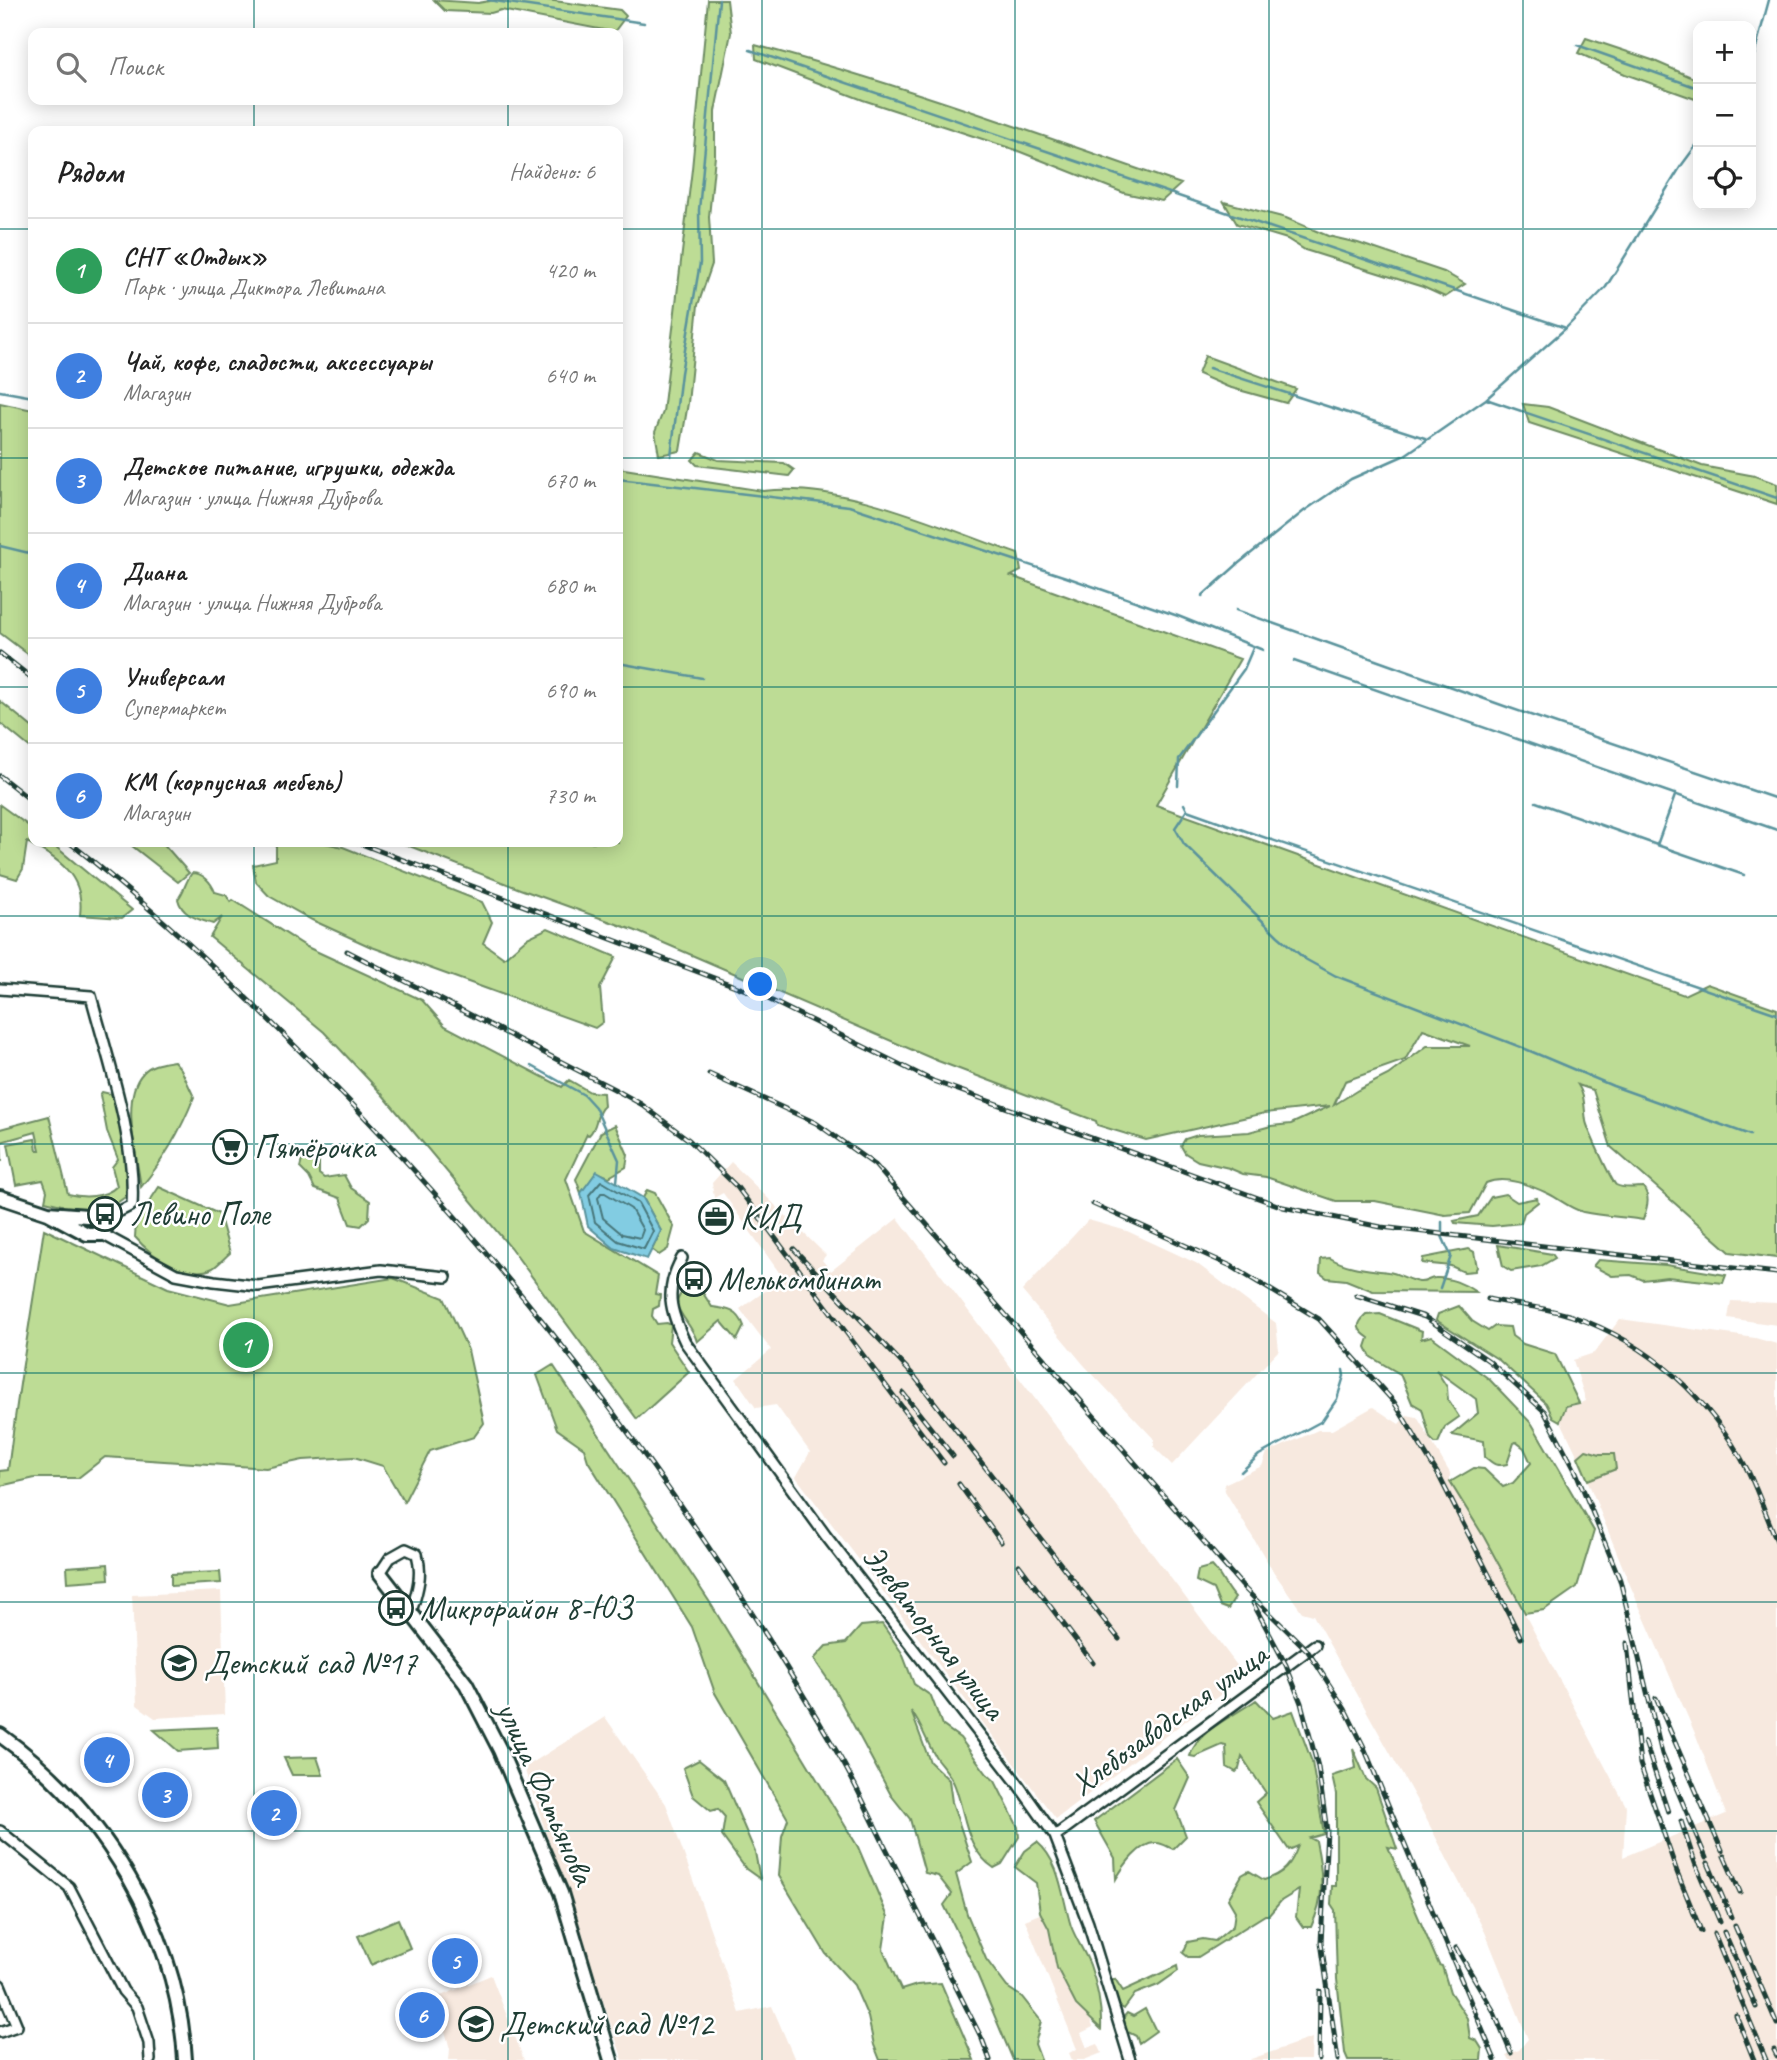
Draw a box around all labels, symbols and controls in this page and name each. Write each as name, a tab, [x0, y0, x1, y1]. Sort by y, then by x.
map controls	[1693, 21, 1756, 210]
button: +	[1693, 21, 1756, 84]
search box	[28, 28, 623, 105]
icon: search	[52, 48, 90, 86]
text: Поиск	[108, 50, 163, 83]
button: −	[1693, 84, 1756, 147]
button: locate	[1693, 147, 1756, 210]
text: Рядом	[56, 153, 123, 191]
text: Найдено: 6	[509, 157, 595, 186]
text: СНТ «Отдых»	[123, 240, 267, 273]
text: 1	[74, 256, 84, 285]
text: 420 m	[546, 256, 595, 285]
text: Парк · улица Диктора Левитана	[123, 273, 384, 302]
text: Чай, кофе, сладости, аксессуары	[123, 345, 432, 378]
text: 2	[74, 361, 84, 390]
text: 640 m	[546, 361, 595, 390]
text: Магазин	[123, 378, 190, 407]
text: Детское питание, игрушки, одежда	[123, 450, 453, 483]
text: 3	[74, 466, 84, 495]
text: 670 m	[546, 466, 595, 495]
text: Магазин · улица Нижняя Дуброва	[123, 483, 381, 512]
text: Диана	[123, 555, 186, 588]
text: 4	[74, 571, 84, 600]
text: 680 m	[546, 571, 595, 600]
text: Магазин · улица Нижняя Дуброва	[123, 588, 381, 617]
text: Универсам	[123, 660, 223, 693]
text: 5	[74, 676, 84, 705]
text: 690 m	[546, 676, 595, 705]
text: Супермаркет	[123, 693, 226, 722]
text: КМ (корпусная мебель)	[123, 765, 341, 798]
text: 6	[74, 781, 84, 810]
text: 730 m	[546, 781, 595, 810]
text: Магазин	[123, 798, 190, 827]
your location	[743, 967, 777, 1001]
place label: Пятёрочка	[254, 1126, 377, 1168]
supermarket icon: Пятёрочка	[211, 1128, 249, 1166]
place label: Левино Поле	[130, 1193, 272, 1235]
bus stop icon: Левино Поле	[86, 1195, 124, 1233]
place label: КИД	[740, 1196, 803, 1238]
office icon: КИД	[697, 1198, 735, 1236]
place label: Мелькомбинат	[718, 1258, 881, 1300]
bus stop icon: Мелькомбинат	[675, 1260, 713, 1298]
pin: 1	[223, 1319, 269, 1371]
street label: Элеваторная улица	[853, 1536, 1016, 1729]
place label: Микрорайон 8-ЮЗ	[420, 1587, 635, 1629]
bus stop icon: Микрорайон 8-ЮЗ	[377, 1589, 415, 1627]
street label: Хлебозаводская улица	[1062, 1632, 1278, 1805]
place label: Детский сад №17	[204, 1642, 419, 1684]
school or university icon: Детский сад №17	[160, 1644, 198, 1682]
street label: улица Фатьянова	[486, 1693, 606, 1894]
pin: 4	[84, 1734, 130, 1786]
pin: 3	[142, 1769, 188, 1821]
pin: 2	[251, 1787, 297, 1839]
pin: 5	[432, 1935, 478, 1987]
pin: 6	[399, 1989, 445, 2041]
place label: Детский сад №12	[500, 2003, 716, 2045]
school or university icon: Детский сад №12	[457, 2005, 495, 2043]

